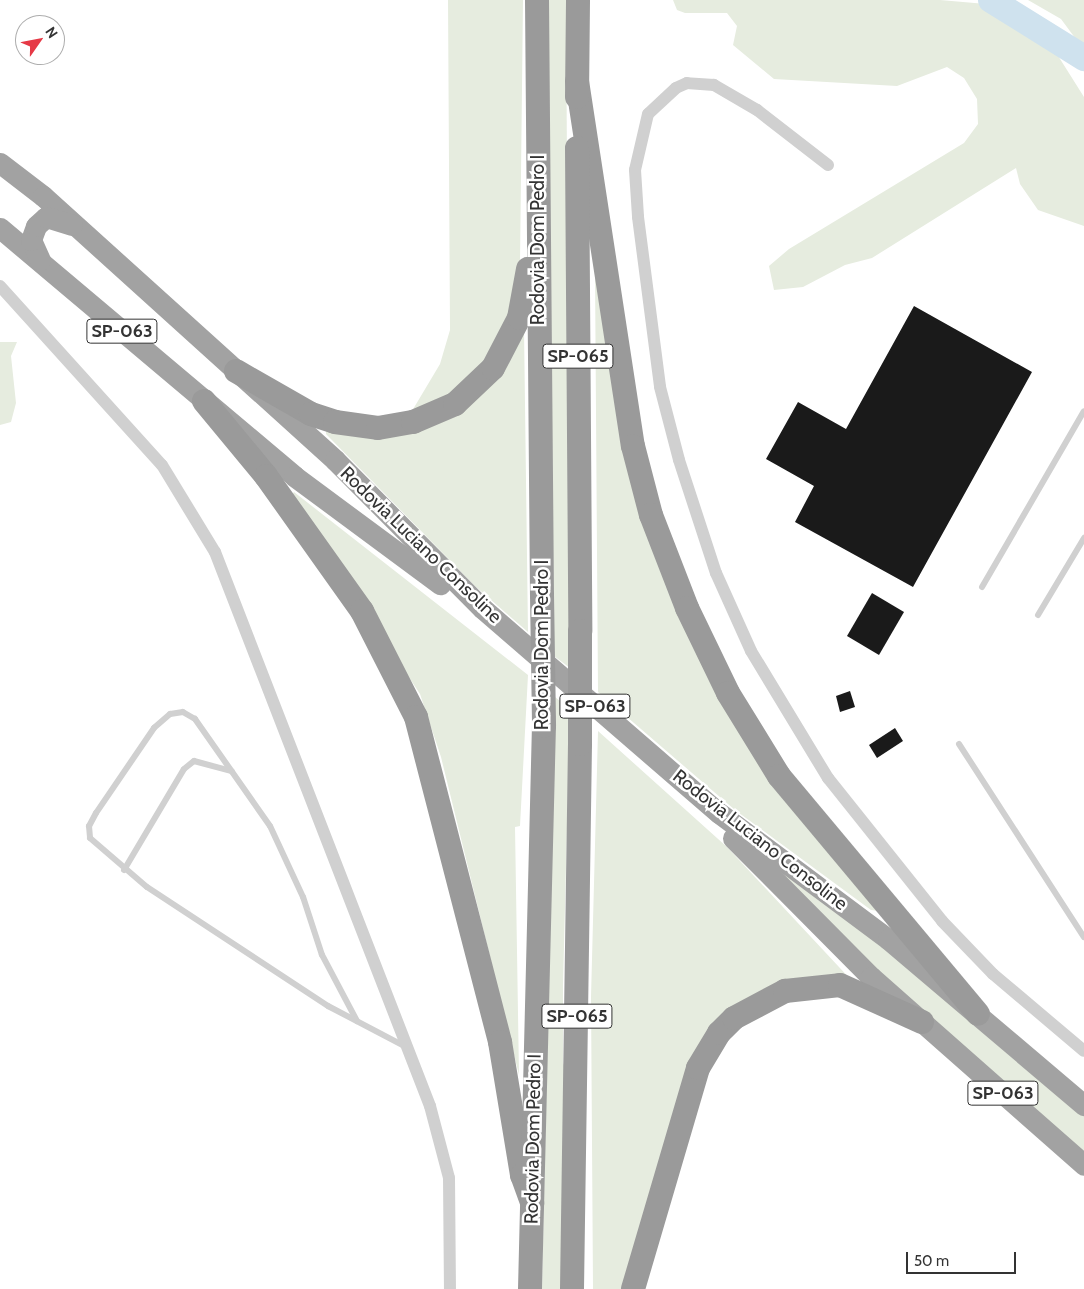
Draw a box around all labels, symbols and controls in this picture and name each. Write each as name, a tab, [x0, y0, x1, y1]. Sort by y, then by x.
north arrow	[15, 15, 65, 65]
text: N	[41, 23, 62, 41]
street label: Rodovia Dom Pedro I	[527, 155, 549, 325]
road number: SP-063	[86, 316, 158, 346]
road number: SP-065	[542, 341, 614, 372]
street label: Rodovia Luciano Consoline	[336, 462, 506, 628]
street label: Rodovia Dom Pedro I	[531, 560, 553, 730]
road number: SP-063	[559, 690, 631, 721]
street label: Rodovia Luciano Consoline	[668, 765, 852, 915]
road number: SP-065	[541, 1000, 613, 1032]
street label: Rodovia Dom Pedro I	[520, 1054, 546, 1224]
road number: SP-063	[967, 1078, 1039, 1108]
scale bar	[909, 1242, 1019, 1274]
text: 50 m	[914, 1252, 949, 1270]

